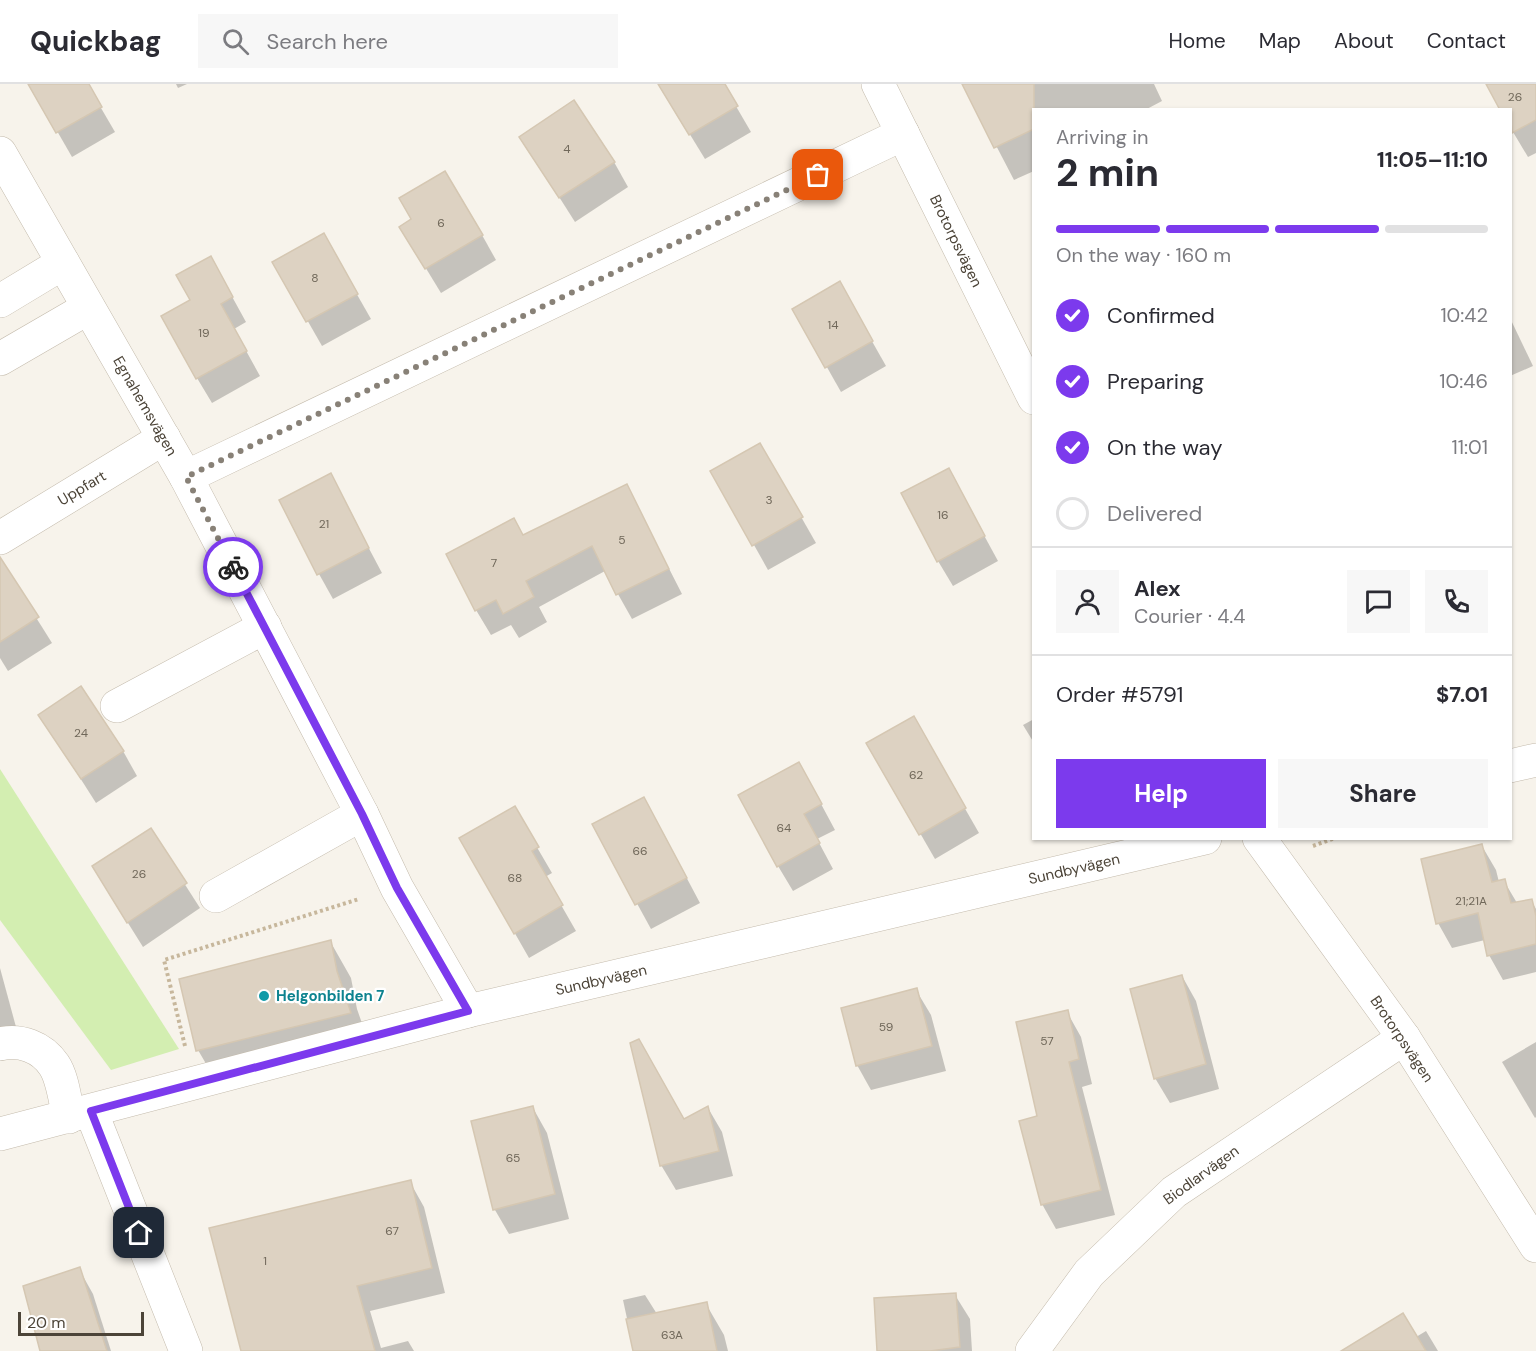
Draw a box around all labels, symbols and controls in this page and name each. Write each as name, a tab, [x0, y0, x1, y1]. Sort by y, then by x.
search box	[198, 14, 618, 68]
text: Quickbag	[30, 23, 162, 60]
icon: search	[219, 25, 252, 58]
text: Search here	[267, 27, 388, 56]
text: Home	[1168, 27, 1226, 55]
text: Map	[1259, 27, 1301, 55]
text: About	[1334, 27, 1394, 55]
text: Contact	[1427, 27, 1506, 55]
house number: 26	[1508, 89, 1522, 105]
text: Arriving in	[1056, 124, 1148, 150]
house number: 4	[563, 141, 571, 157]
text: 11:05–11:10	[1377, 145, 1488, 174]
text: 2 min	[1056, 147, 1159, 198]
pin	[792, 149, 843, 200]
icon: bag	[801, 158, 834, 191]
street label: Brotorpsvägen	[925, 191, 987, 291]
house number: 6	[437, 215, 445, 231]
text: On the way · 160 m	[1056, 242, 1231, 268]
house number: 8	[311, 270, 319, 286]
icon: check	[1056, 299, 1089, 332]
text: Confirmed	[1107, 301, 1215, 330]
text: 10:42	[1440, 302, 1488, 328]
house number: 14	[827, 317, 839, 333]
house number: 19	[198, 325, 210, 341]
street label: Egnahemsvägen	[108, 352, 182, 460]
icon: check	[1056, 365, 1089, 398]
text: Preparing	[1107, 367, 1204, 396]
text: 10:46	[1439, 368, 1488, 394]
icon: check	[1056, 431, 1089, 464]
text: On the way	[1107, 433, 1222, 462]
text: 11:01	[1452, 434, 1488, 460]
street label: Uppfart	[54, 466, 110, 510]
house number: 3	[765, 492, 773, 508]
text: Delivered	[1107, 499, 1202, 528]
house number: 16	[937, 507, 949, 523]
house number: 21	[319, 516, 329, 532]
house number: 5	[618, 532, 626, 548]
courier	[203, 537, 263, 597]
icon: bike	[217, 551, 250, 584]
house number: 7	[491, 555, 497, 571]
button: person	[1056, 570, 1119, 633]
button: chat	[1347, 570, 1410, 633]
button: phone	[1425, 570, 1488, 633]
text: Alex	[1134, 574, 1181, 603]
text: Courier · 4.4	[1134, 603, 1245, 629]
text: Order #5791	[1056, 680, 1183, 709]
text: $7.01	[1436, 680, 1488, 709]
house number: 24	[74, 725, 88, 741]
button: Help	[1056, 759, 1266, 828]
button: Share	[1278, 759, 1488, 828]
house number: 62	[909, 767, 923, 783]
house number: 64	[777, 820, 791, 836]
house number: 66	[632, 843, 648, 859]
street label: Sundbyvägen	[1026, 849, 1122, 889]
house number: 26	[132, 866, 146, 882]
house number: 68	[508, 870, 522, 886]
house number: 21;21A	[1455, 893, 1487, 909]
street label: Sundbyvägen	[553, 960, 649, 1000]
place label: Helgonbilden 7	[276, 986, 384, 1006]
marker: Helgonbilden 7	[257, 989, 271, 1003]
street label: Brotorpsvägen	[1366, 992, 1438, 1086]
house number: 59	[879, 1019, 893, 1035]
house number: 57	[1040, 1033, 1054, 1049]
street label: Biodlarvägen	[1159, 1141, 1243, 1209]
house number: 65	[506, 1150, 520, 1166]
pin	[113, 1207, 164, 1258]
icon: home	[122, 1216, 155, 1249]
house number: 67	[385, 1223, 399, 1239]
house number: 1	[263, 1253, 267, 1269]
scale bar	[18, 1309, 144, 1336]
text: 20 m	[27, 1312, 66, 1333]
house number: 63A	[661, 1327, 683, 1343]

